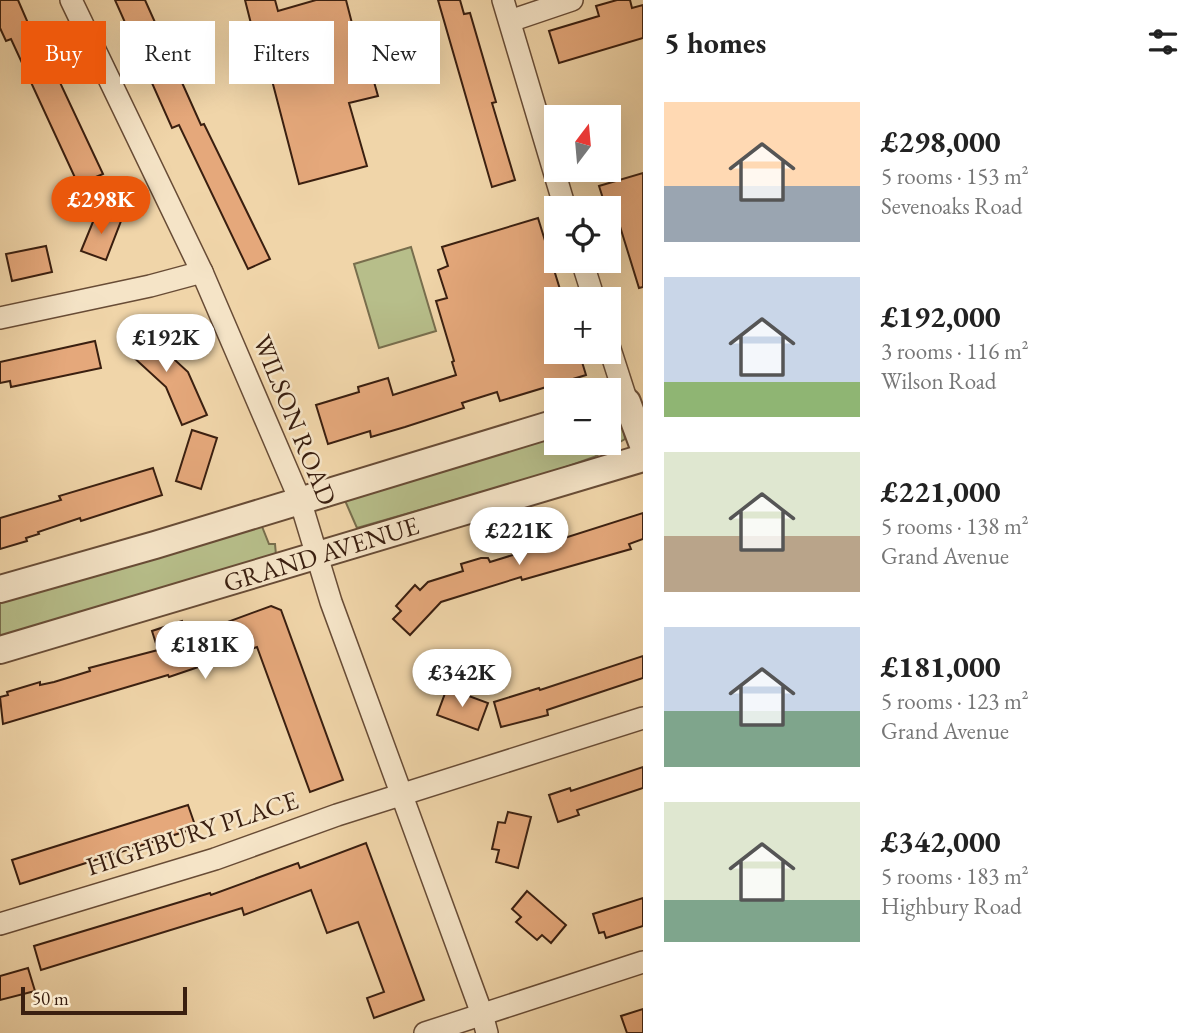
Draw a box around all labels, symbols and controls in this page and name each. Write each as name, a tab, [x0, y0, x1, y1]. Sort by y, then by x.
chip: Buy	[21, 21, 106, 84]
chip: Rent	[120, 21, 215, 84]
chip: Filters	[229, 21, 334, 84]
chip: New	[348, 21, 440, 84]
text: 5 homes	[664, 23, 766, 62]
icon: filters	[1144, 23, 1182, 61]
north arrow	[544, 105, 621, 182]
map controls	[544, 105, 621, 455]
text: £298,000	[881, 122, 1001, 161]
icon: home	[720, 130, 804, 214]
text: 5 rooms · 153 m²	[881, 161, 1029, 191]
pin: £298K	[52, 176, 150, 236]
text: £298K	[67, 184, 135, 214]
text: Sevenoaks Road	[881, 191, 1022, 221]
button: locate	[544, 196, 621, 273]
button: +	[544, 287, 621, 364]
text: £192,000	[881, 297, 1001, 336]
icon: home	[720, 305, 804, 389]
pin: £192K	[117, 314, 215, 374]
text: £192K	[132, 322, 200, 352]
street label: WILSON ROAD	[245, 330, 345, 510]
text: 3 rooms · 116 m²	[881, 336, 1029, 366]
text: Wilson Road	[881, 366, 996, 396]
button: −	[544, 378, 621, 455]
text: £221,000	[881, 472, 1001, 511]
icon: home	[720, 480, 804, 564]
street label: GRAND AVENUE	[219, 508, 423, 600]
pin: £221K	[470, 508, 568, 567]
text: 5 rooms · 138 m²	[881, 511, 1029, 541]
text: £221K	[485, 515, 553, 545]
text: Grand Avenue	[881, 541, 1009, 571]
pin: £181K	[156, 622, 254, 681]
text: £181K	[171, 629, 239, 659]
text: £181,000	[881, 647, 1001, 686]
pin: £342K	[413, 650, 511, 709]
icon: home	[720, 655, 804, 739]
text: £342K	[428, 657, 496, 687]
text: 5 rooms · 123 m²	[881, 686, 1029, 716]
text: Grand Avenue	[881, 716, 1009, 746]
street label: HIGHBURY PLACE	[82, 783, 303, 883]
text: £342,000	[881, 822, 1001, 861]
icon: home	[720, 830, 804, 914]
text: 5 rooms · 183 m²	[881, 861, 1029, 891]
text: Highbury Road	[881, 891, 1022, 921]
scale bar	[21, 984, 187, 1016]
text: 50 m	[32, 986, 69, 1011]

